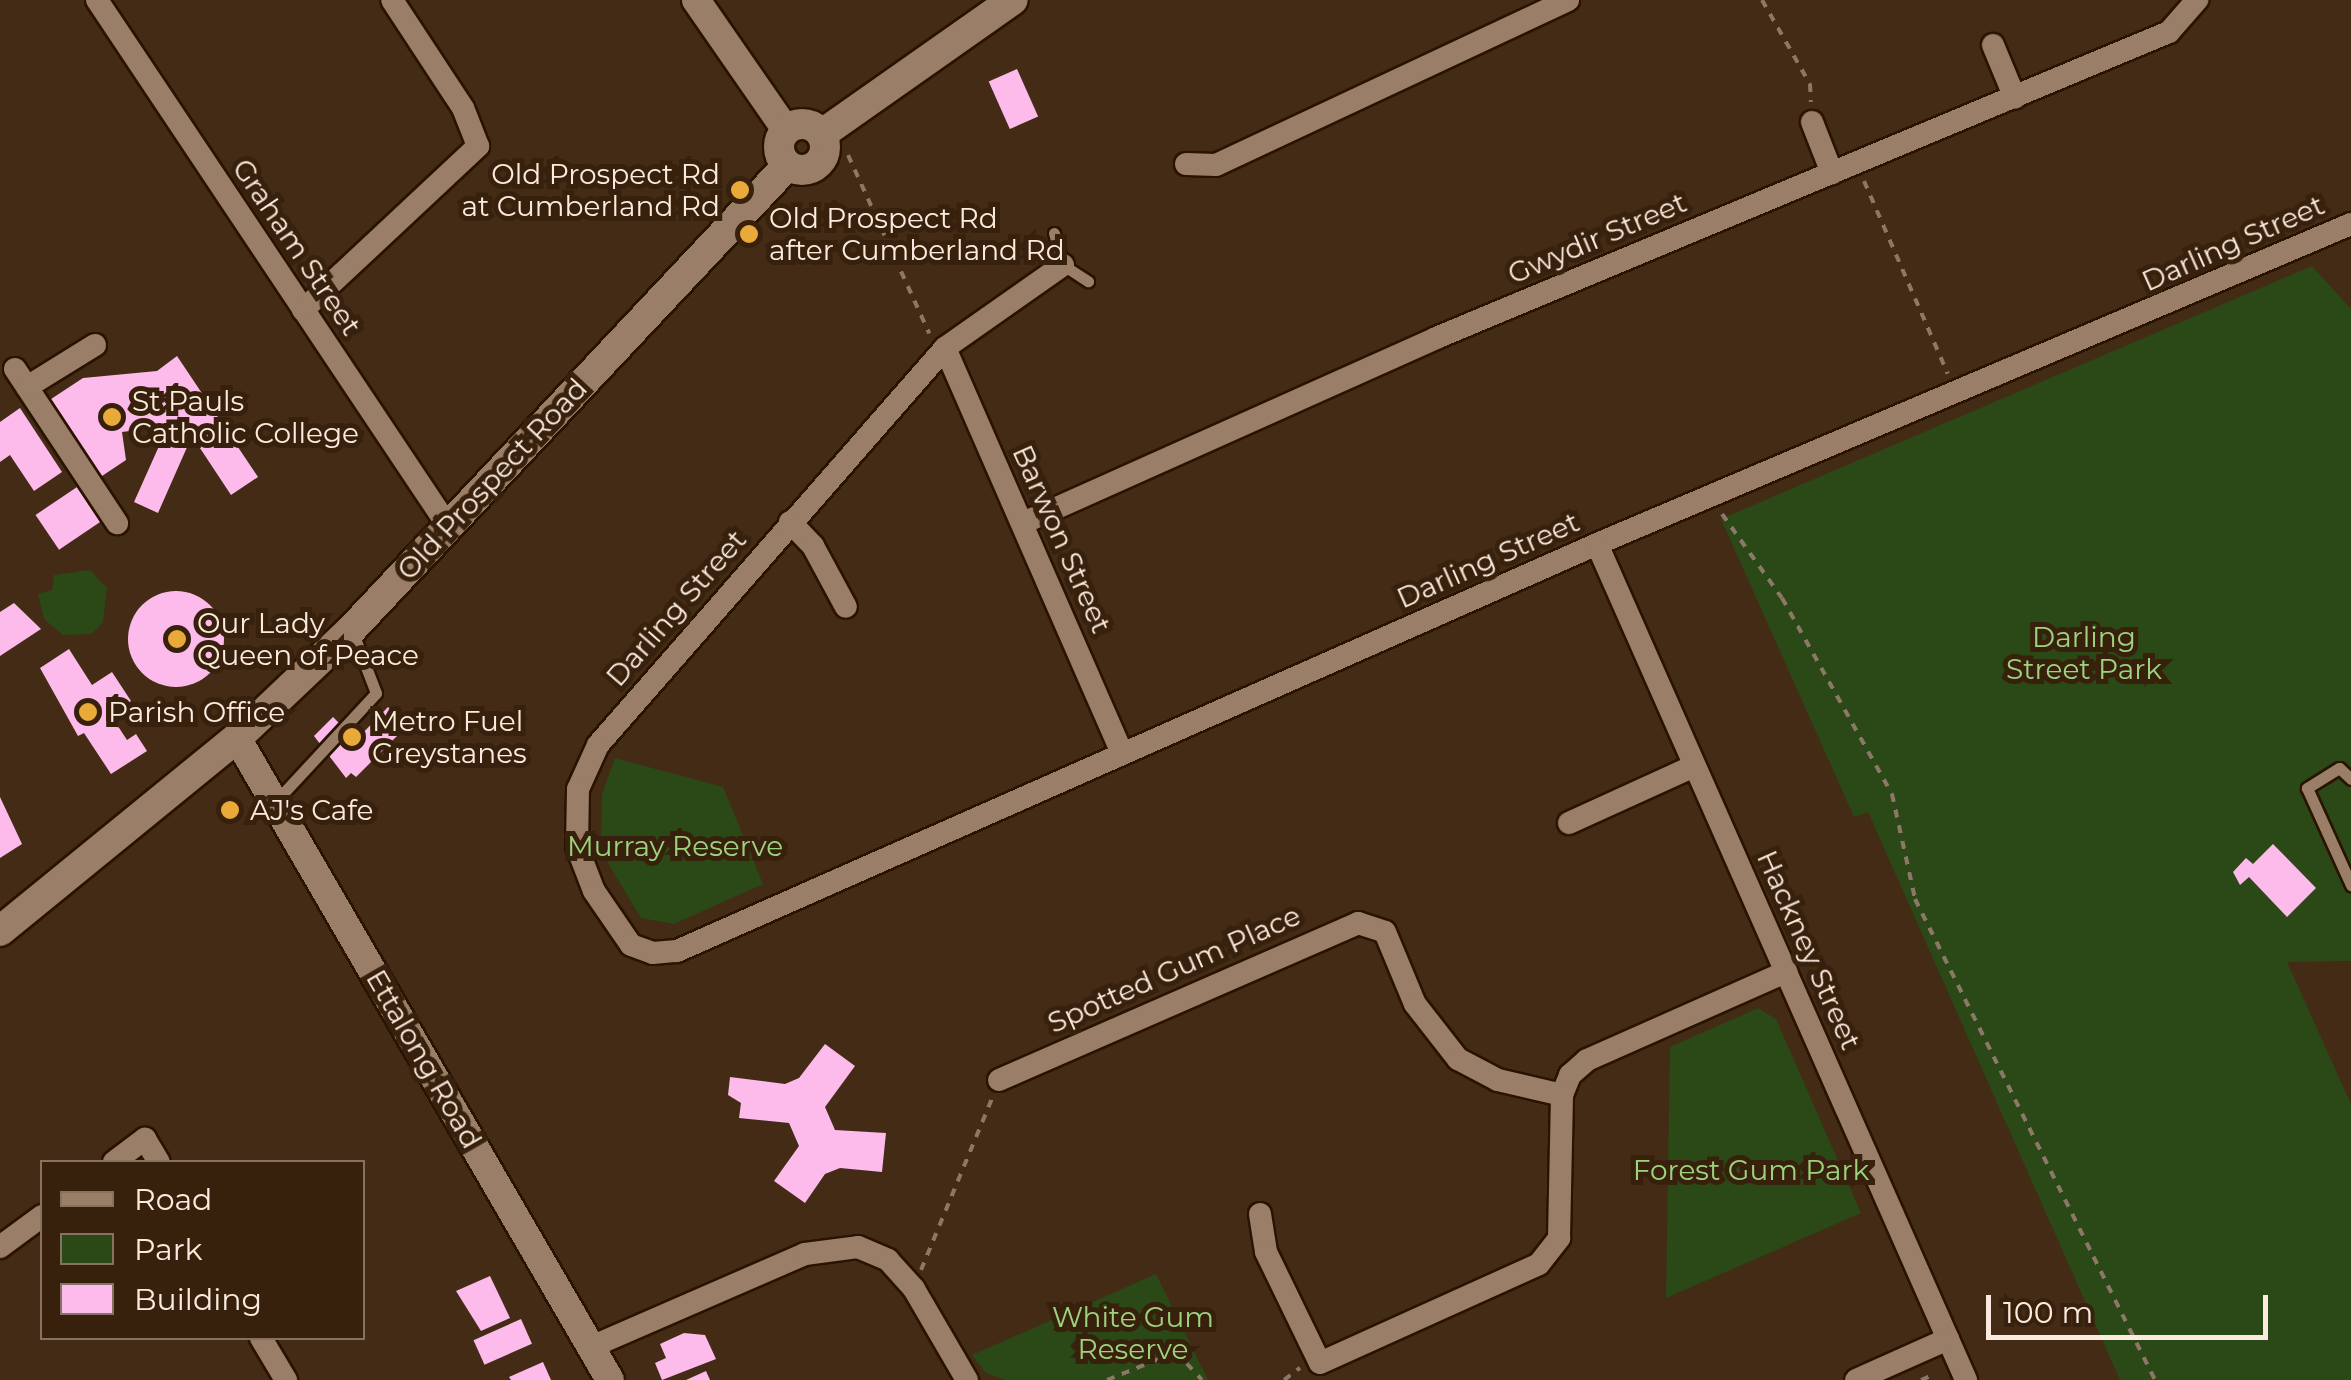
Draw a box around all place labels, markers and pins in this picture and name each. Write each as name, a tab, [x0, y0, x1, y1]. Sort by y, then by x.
place label: Old Prospect Rd at Cumberland Rd	[461, 157, 720, 223]
marker: Old Prospect Rd at Cumberland Rd	[729, 179, 751, 201]
place label: Old Prospect Rd after Cumberland Rd	[769, 201, 1065, 267]
marker: Old Prospect Rd after Cumberland Rd	[738, 223, 760, 245]
place label: St Pauls Catholic College	[132, 384, 359, 450]
marker: St Pauls Catholic College	[101, 406, 123, 428]
place label: Our Lady Queen of Peace	[197, 606, 419, 672]
marker: Our Lady Queen of Peace	[166, 628, 188, 650]
place label: Parish Office	[108, 695, 285, 729]
marker: Parish Office	[77, 701, 99, 723]
place label: Metro Fuel Greystanes	[372, 704, 527, 770]
marker: Metro Fuel Greystanes	[341, 726, 363, 748]
place label: AJ's Cafe	[250, 793, 373, 827]
marker: AJ's Cafe	[219, 799, 241, 821]

